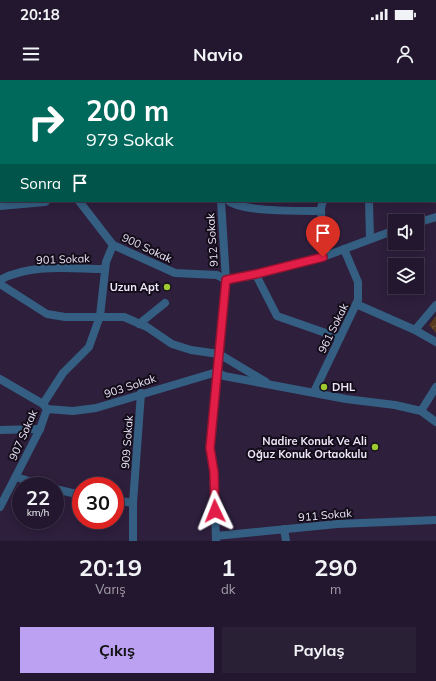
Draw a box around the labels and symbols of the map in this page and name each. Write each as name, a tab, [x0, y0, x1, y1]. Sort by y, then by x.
street label: 912 Sokak	[203, 212, 221, 267]
pin	[306, 216, 340, 257]
street label: 900 Sokak	[120, 230, 175, 266]
street label: 901 Sokak	[36, 251, 90, 267]
place label: Uzun Apt	[110, 280, 159, 294]
marker: Uzun Apt	[162, 282, 172, 292]
street label: 961 Sokak	[315, 301, 351, 355]
street label: 903 Sokak	[102, 371, 158, 401]
place label: DHL	[332, 380, 355, 394]
marker: DHL	[319, 382, 329, 392]
street label: 907 Sokak	[6, 407, 40, 462]
street label: 909 Sokak	[118, 414, 136, 469]
place label: Nadire Konuk Ve Ali Oğuz Konuk Ortaokulu	[247, 434, 367, 461]
marker: Nadire Konuk Ve Ali Oğuz Konuk Ortaokulu	[370, 442, 380, 452]
speed limit sign: 30	[72, 477, 124, 529]
position arrow	[194, 490, 236, 532]
street label: 911 Sokak	[298, 506, 353, 524]

